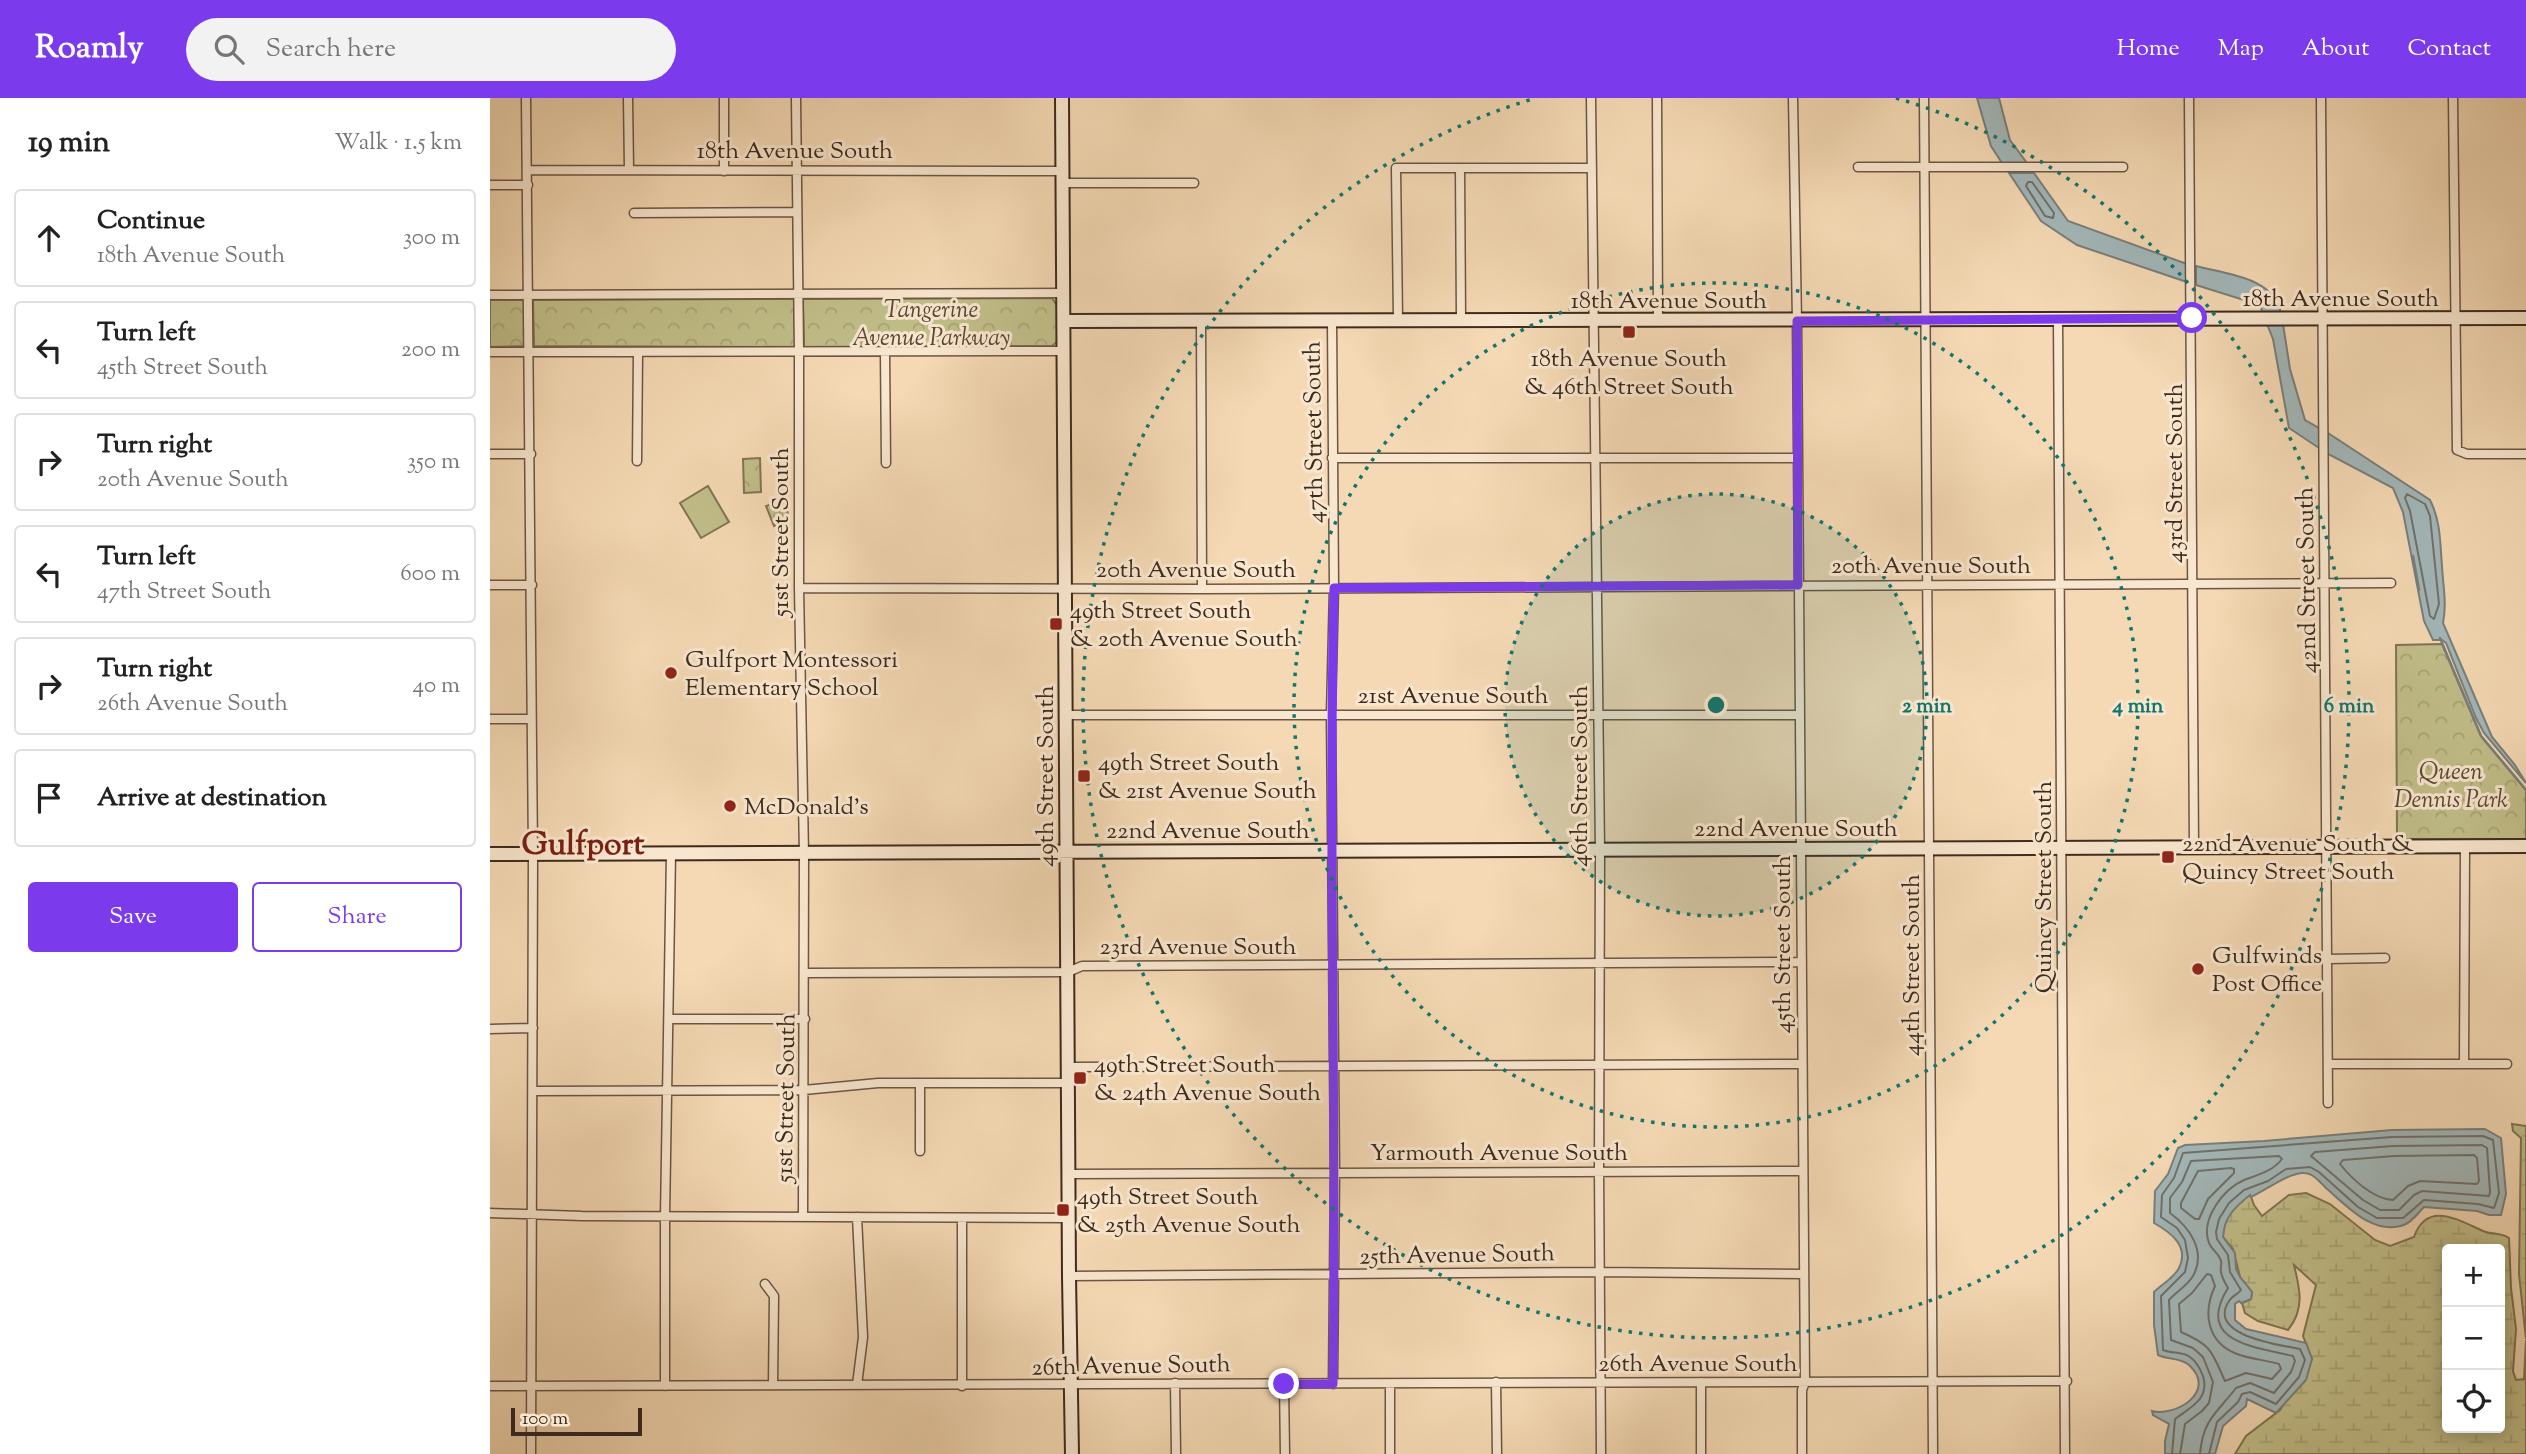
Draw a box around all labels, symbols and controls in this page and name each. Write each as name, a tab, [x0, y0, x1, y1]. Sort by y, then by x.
search box	[186, 18, 676, 81]
text: Roamly	[35, 25, 144, 73]
icon: search	[210, 30, 248, 68]
text: Search here	[266, 31, 396, 68]
text: Home	[2117, 32, 2180, 66]
text: Map	[2218, 32, 2264, 66]
text: About	[2302, 32, 2369, 66]
text: Contact	[2407, 32, 2491, 66]
text: 19 min	[28, 122, 110, 165]
text: Walk · 1.5 km	[334, 127, 462, 160]
street label: 18th Avenue South	[697, 135, 893, 169]
text: Continue	[97, 203, 205, 240]
icon: ahead	[30, 219, 68, 257]
text: 300 m	[403, 222, 460, 255]
text: 18th Avenue South	[97, 240, 285, 273]
street label: 18th Avenue South	[2243, 283, 2439, 317]
street label: 18th Avenue South	[1571, 285, 1767, 319]
park label: Tangerine Avenue Parkway	[852, 294, 1010, 356]
route start	[2176, 302, 2207, 333]
text: Turn left	[97, 315, 196, 352]
marker: 18th Avenue South & 46th Street South	[1621, 324, 1637, 340]
icon: left	[30, 331, 68, 369]
text: 200 m	[401, 334, 460, 367]
street label: 47th Street South	[1296, 341, 1334, 523]
place label: 18th Avenue South & 46th Street South	[1524, 343, 1734, 405]
text: 45th Street South	[97, 352, 268, 385]
street label: 43rd Street South	[2159, 383, 2193, 563]
text: Turn right	[97, 427, 212, 464]
icon: right	[30, 443, 68, 481]
text: 350 m	[407, 446, 460, 479]
street label: 51st Street South	[765, 447, 799, 619]
text: 20th Avenue South	[97, 464, 289, 497]
street label: 42nd Street South	[2289, 486, 2327, 674]
text: Turn left	[97, 539, 196, 576]
street label: 20th Avenue South	[1831, 550, 2031, 584]
street label: 20th Avenue South	[1096, 554, 1296, 588]
icon: left	[30, 555, 68, 593]
text: 600 m	[400, 558, 460, 591]
text: 47th Street South	[97, 576, 272, 609]
place label: 49th Street South & 20th Avenue South	[1070, 595, 1298, 657]
marker: 49th Street South & 20th Avenue South	[1048, 616, 1064, 632]
place label: Gulfport Montessori Elementary School	[685, 644, 898, 706]
text: Turn right	[97, 651, 212, 688]
marker: Gulfport Montessori Elementary School	[663, 665, 679, 681]
icon: right	[30, 667, 68, 705]
text: 40 m	[413, 670, 460, 703]
street label: 21st Avenue South	[1358, 680, 1549, 714]
street label: 49th Street South	[1030, 685, 1064, 867]
street label: 46th Street South	[1564, 685, 1598, 867]
text: 26th Avenue South	[97, 688, 288, 721]
text: 2 min	[1902, 692, 1953, 722]
text: 4 min	[2112, 692, 2164, 722]
text: 6 min	[2324, 692, 2375, 722]
centre of rings	[1704, 693, 1728, 717]
place label: 49th Street South & 21st Avenue South	[1098, 747, 1317, 809]
park label: Queen Dennis Park	[2394, 756, 2508, 818]
marker: 49th Street South & 21st Avenue South	[1076, 768, 1092, 784]
icon: arrive	[30, 779, 68, 817]
text: Arrive at destination	[97, 780, 327, 817]
street label: Quincy Street South	[2028, 781, 2062, 993]
place label: McDonald's	[744, 791, 869, 825]
marker: McDonald's	[722, 798, 738, 814]
street label: 22nd Avenue South	[1694, 813, 1898, 847]
street label: 22nd Avenue South	[1106, 815, 1310, 849]
district label: Gulfport	[522, 823, 644, 869]
place label: 22nd Avenue South & Quincy Street South	[2182, 828, 2414, 890]
marker: 22nd Avenue South & Quincy Street South	[2160, 849, 2176, 865]
street label: 45th Street South	[1767, 855, 1801, 1033]
street label: 44th Street South	[1896, 874, 1930, 1056]
button: Save	[28, 882, 238, 952]
button: Share	[252, 882, 462, 952]
street label: 23rd Avenue South	[1099, 931, 1297, 965]
place label: Gulfwinds Post Office	[2212, 940, 2322, 1002]
marker: Gulfwinds Post Office	[2190, 961, 2206, 977]
street label: 51st Street South	[768, 1013, 805, 1185]
place label: 49th Street South & 24th Avenue South	[1094, 1049, 1321, 1111]
marker: 49th Street South & 24th Avenue South	[1072, 1070, 1088, 1086]
street label: Yarmouth Avenue South	[1370, 1137, 1628, 1171]
place label: 49th Street South & 25th Avenue South	[1077, 1181, 1301, 1243]
marker: 49th Street South & 25th Avenue South	[1055, 1202, 1071, 1218]
street label: 25th Avenue South	[1359, 1237, 1555, 1275]
map controls	[2442, 1244, 2505, 1433]
button: +	[2442, 1244, 2505, 1307]
button: −	[2442, 1307, 2505, 1370]
street label: 26th Avenue South	[1031, 1348, 1231, 1386]
street label: 26th Avenue South	[1598, 1348, 1798, 1382]
route end	[1268, 1368, 1299, 1399]
button: locate	[2442, 1370, 2505, 1433]
scale bar	[511, 1405, 642, 1437]
text: 100 m	[522, 1406, 568, 1433]

